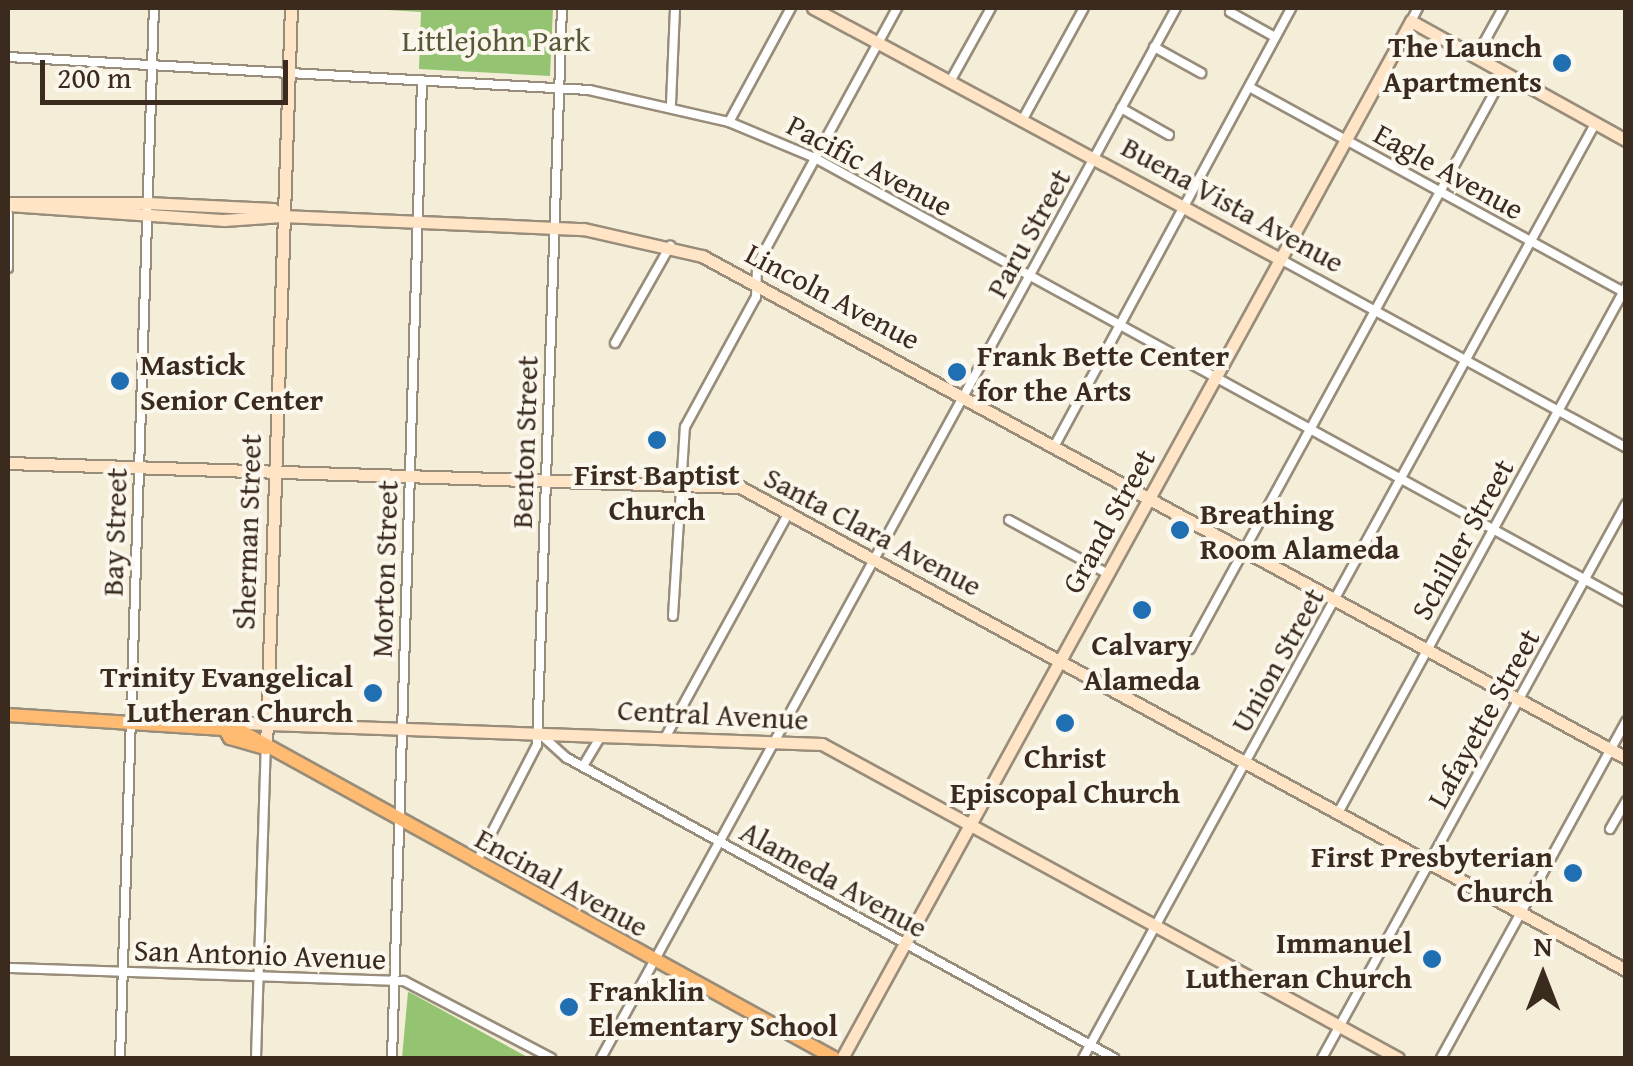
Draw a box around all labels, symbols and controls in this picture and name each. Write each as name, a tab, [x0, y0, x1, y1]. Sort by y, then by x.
park label: Littlejohn Park	[402, 22, 590, 58]
place label: The Launch Apartments	[1383, 28, 1542, 98]
scale bar	[45, 40, 292, 102]
marker: The Launch Apartments	[1551, 52, 1573, 74]
text: 200 m	[57, 55, 131, 99]
street label: Pacific Avenue	[781, 106, 959, 224]
street label: Eagle Avenue	[1368, 115, 1530, 227]
street label: Buena Vista Avenue	[1116, 128, 1350, 280]
street label: Paru Street	[978, 162, 1078, 304]
street label: Lincoln Avenue	[740, 235, 926, 357]
place label: Frank Bette Center for the Arts	[977, 337, 1229, 408]
place label: Mastick Senior Center	[140, 346, 323, 416]
street label: Benton Street	[503, 355, 545, 529]
marker: Frank Bette Center for the Arts	[946, 361, 968, 383]
marker: Mastick Senior Center	[109, 370, 131, 392]
marker: First Baptist Church	[646, 429, 668, 451]
street label: Sherman Street	[226, 433, 268, 631]
street label: Grand Street	[1054, 443, 1162, 599]
street label: Schiller Street	[1403, 452, 1521, 626]
place label: First Baptist Church	[574, 456, 740, 526]
street label: Santa Clara Avenue	[758, 459, 988, 603]
street label: Bay Street	[94, 467, 134, 597]
street label: Morton Street	[363, 480, 405, 658]
place label: Breathing Room Alameda	[1200, 495, 1400, 566]
marker: Breathing Room Alameda	[1169, 519, 1191, 541]
street label: Union Street	[1223, 581, 1331, 739]
marker: Calvary Alameda	[1131, 599, 1153, 621]
street label: Lafayette Street	[1419, 622, 1547, 814]
place label: Calvary Alameda	[1084, 626, 1200, 696]
place label: Trinity Evangelical Lutheran Church	[100, 658, 353, 728]
marker: Trinity Evangelical Lutheran Church	[362, 682, 384, 704]
street label: Central Avenue	[617, 691, 809, 737]
marker: Christ Episcopal Church	[1054, 712, 1076, 734]
place label: Christ Episcopal Church	[950, 739, 1180, 810]
street label: Alameda Avenue	[734, 813, 934, 945]
street label: Encinal Avenue	[469, 820, 655, 944]
place label: First Presbyterian Church	[1311, 838, 1553, 908]
marker: First Presbyterian Church	[1562, 862, 1584, 884]
place label: Immanuel Lutheran Church	[1186, 924, 1412, 994]
text: N	[1534, 925, 1552, 966]
north arrow	[1493, 926, 1593, 1026]
street label: San Antonio Avenue	[133, 932, 387, 976]
marker: Immanuel Lutheran Church	[1421, 948, 1443, 970]
place label: Franklin Elementary School	[589, 972, 838, 1042]
marker: Franklin Elementary School	[558, 996, 580, 1018]

